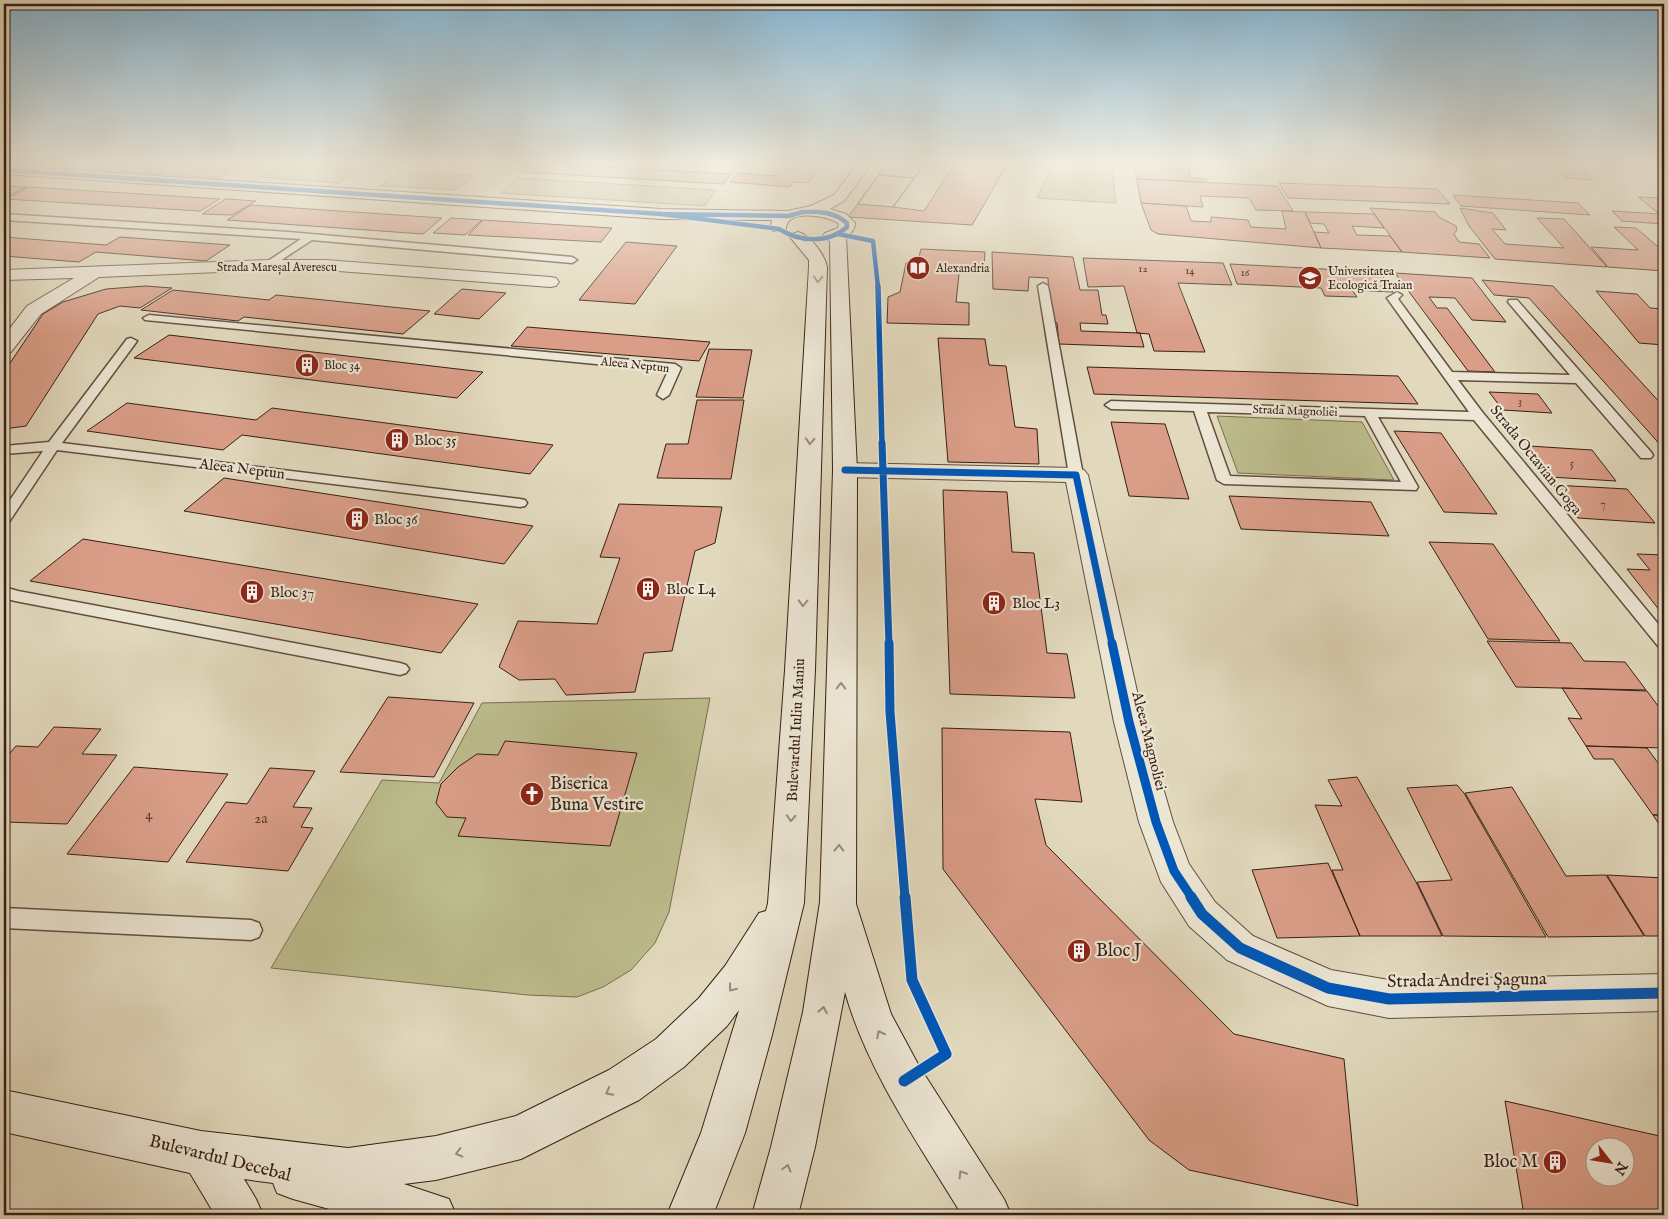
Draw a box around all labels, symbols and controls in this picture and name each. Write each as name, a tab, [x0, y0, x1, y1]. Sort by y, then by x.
library icon: Alexandria	[905, 255, 931, 281]
street label: Strada Mareșal Averescu	[217, 260, 337, 275]
place label: Alexandria	[935, 261, 990, 276]
house number: 12	[1138, 262, 1148, 276]
house number: 14	[1185, 264, 1195, 278]
place label: Universitatea Ecologică Traian	[1328, 264, 1413, 293]
school or university icon: Universitatea Ecologică Traian	[1297, 265, 1323, 291]
house number: 16	[1241, 266, 1250, 280]
one-way arrow	[812, 275, 823, 283]
building icon: Bloc 34	[294, 352, 320, 378]
street label: Aleea Neptun	[599, 354, 671, 377]
place label: Bloc 34	[324, 358, 360, 373]
house number: 3	[1518, 395, 1522, 409]
street label: Strada Octavian Goga	[1486, 401, 1586, 519]
street label: Strada Magnoliei	[1252, 402, 1338, 420]
building icon: Bloc 35	[384, 427, 410, 453]
place label: Bloc 35	[414, 431, 457, 450]
one-way arrow	[804, 437, 815, 445]
street label: Aleea Neptun	[197, 454, 286, 484]
house number: 5	[1570, 456, 1575, 471]
house number: 7	[1600, 497, 1606, 512]
building icon: Bloc 36	[344, 506, 370, 532]
place label: Bloc 36	[374, 510, 418, 529]
building icon: Bloc L4	[635, 576, 661, 602]
building icon: Bloc 37	[239, 579, 265, 605]
place label: Bloc L4	[666, 580, 716, 599]
place label: Bloc 37	[270, 583, 314, 602]
building icon: Bloc L3	[981, 590, 1007, 616]
place label: Bloc L3	[1012, 594, 1060, 613]
one-way arrow	[797, 600, 808, 608]
street label: Bulevardul Iuliu Maniu	[783, 657, 809, 802]
one-way arrow	[836, 682, 846, 690]
street label: Aleea Magnoliei	[1127, 689, 1170, 792]
place label: Biserica Buna Vestire	[550, 773, 644, 817]
church icon: Biserica Buna Vestire	[519, 781, 545, 807]
house number: 4	[145, 805, 153, 824]
house number: 2a	[254, 809, 268, 828]
one-way arrow	[786, 814, 797, 822]
one-way arrow	[834, 844, 844, 852]
building icon: Bloc J	[1066, 938, 1092, 964]
place label: Bloc J	[1096, 940, 1142, 963]
street label: Strada Andrei Șaguna	[1387, 968, 1547, 994]
one-way arrow	[729, 982, 737, 991]
one-way arrow	[818, 1005, 828, 1014]
one-way arrow	[876, 1030, 886, 1039]
one-way arrow	[605, 1086, 614, 1096]
street label: Bulevardul Decebal	[147, 1130, 293, 1188]
north arrow	[1586, 1136, 1636, 1186]
one-way arrow	[454, 1147, 463, 1158]
building icon: Bloc M	[1542, 1149, 1568, 1175]
place label: Bloc M	[1483, 1151, 1538, 1174]
text: N	[1609, 1157, 1632, 1178]
one-way arrow	[781, 1164, 792, 1173]
one-way arrow	[959, 1170, 969, 1179]

